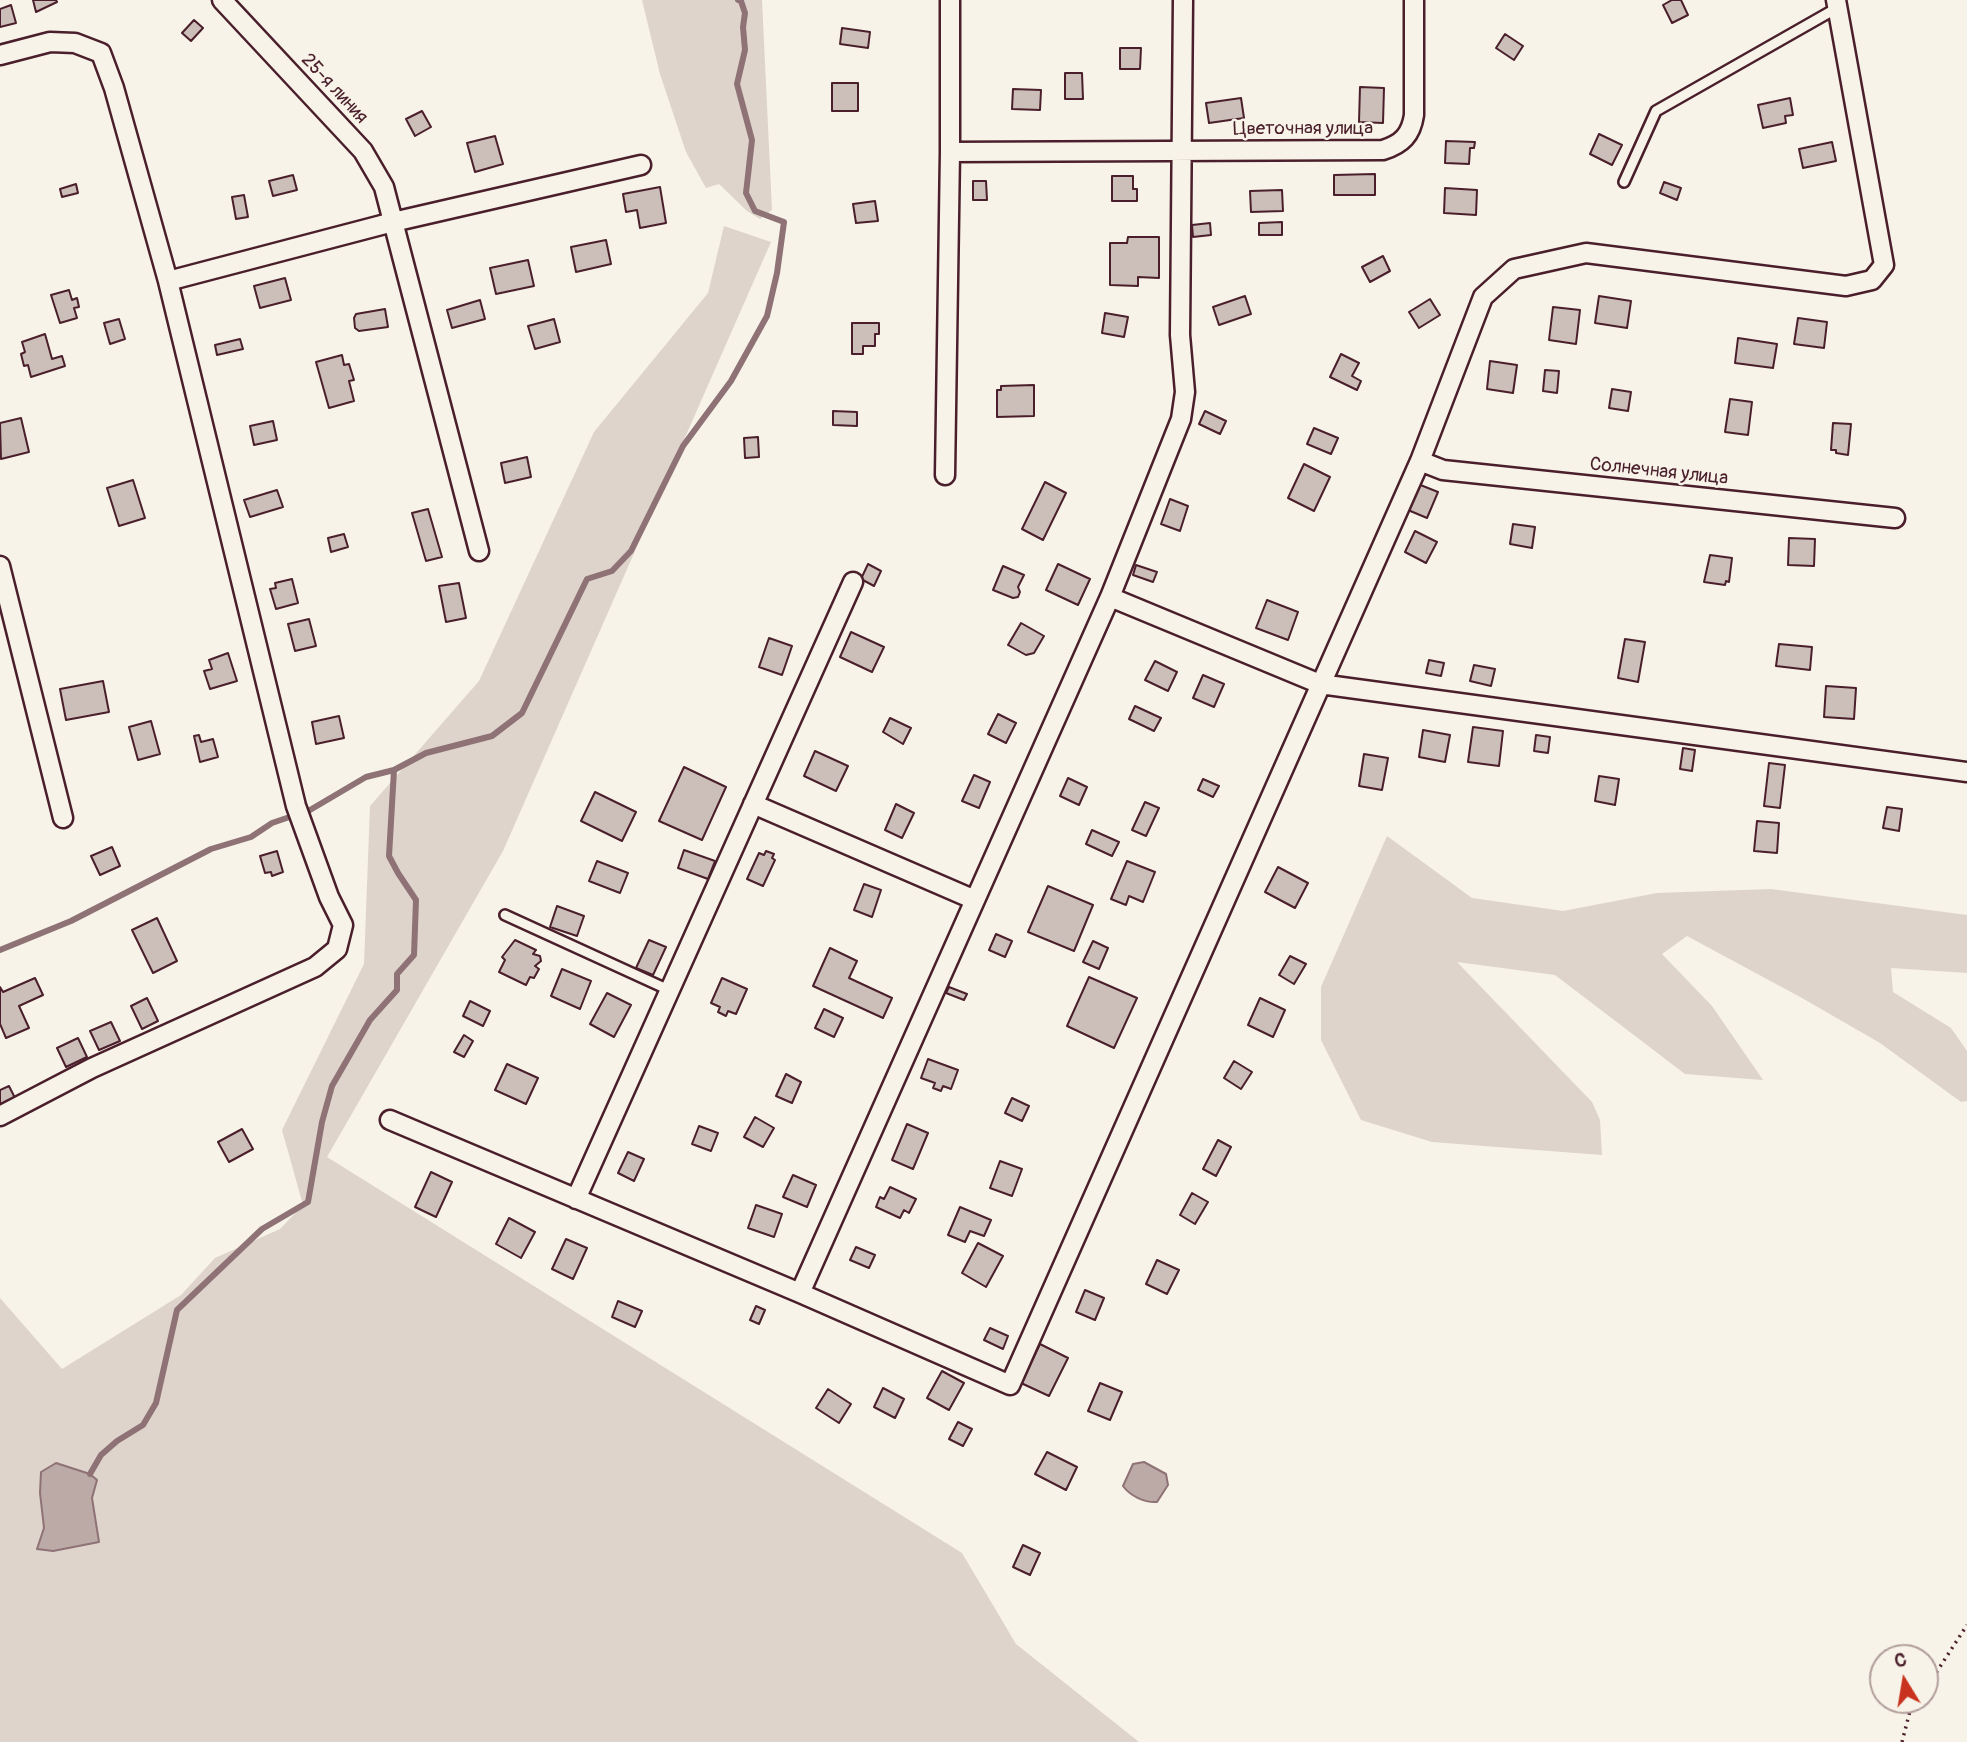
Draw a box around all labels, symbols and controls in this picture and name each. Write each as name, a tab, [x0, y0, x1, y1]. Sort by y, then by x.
street label: 25-я линия	[296, 49, 372, 129]
street label: Цветочная улица	[1233, 118, 1373, 140]
street label: Солнечная улица	[1589, 453, 1729, 491]
north arrow	[1869, 1644, 1939, 1714]
text: С	[1892, 1647, 1908, 1673]

